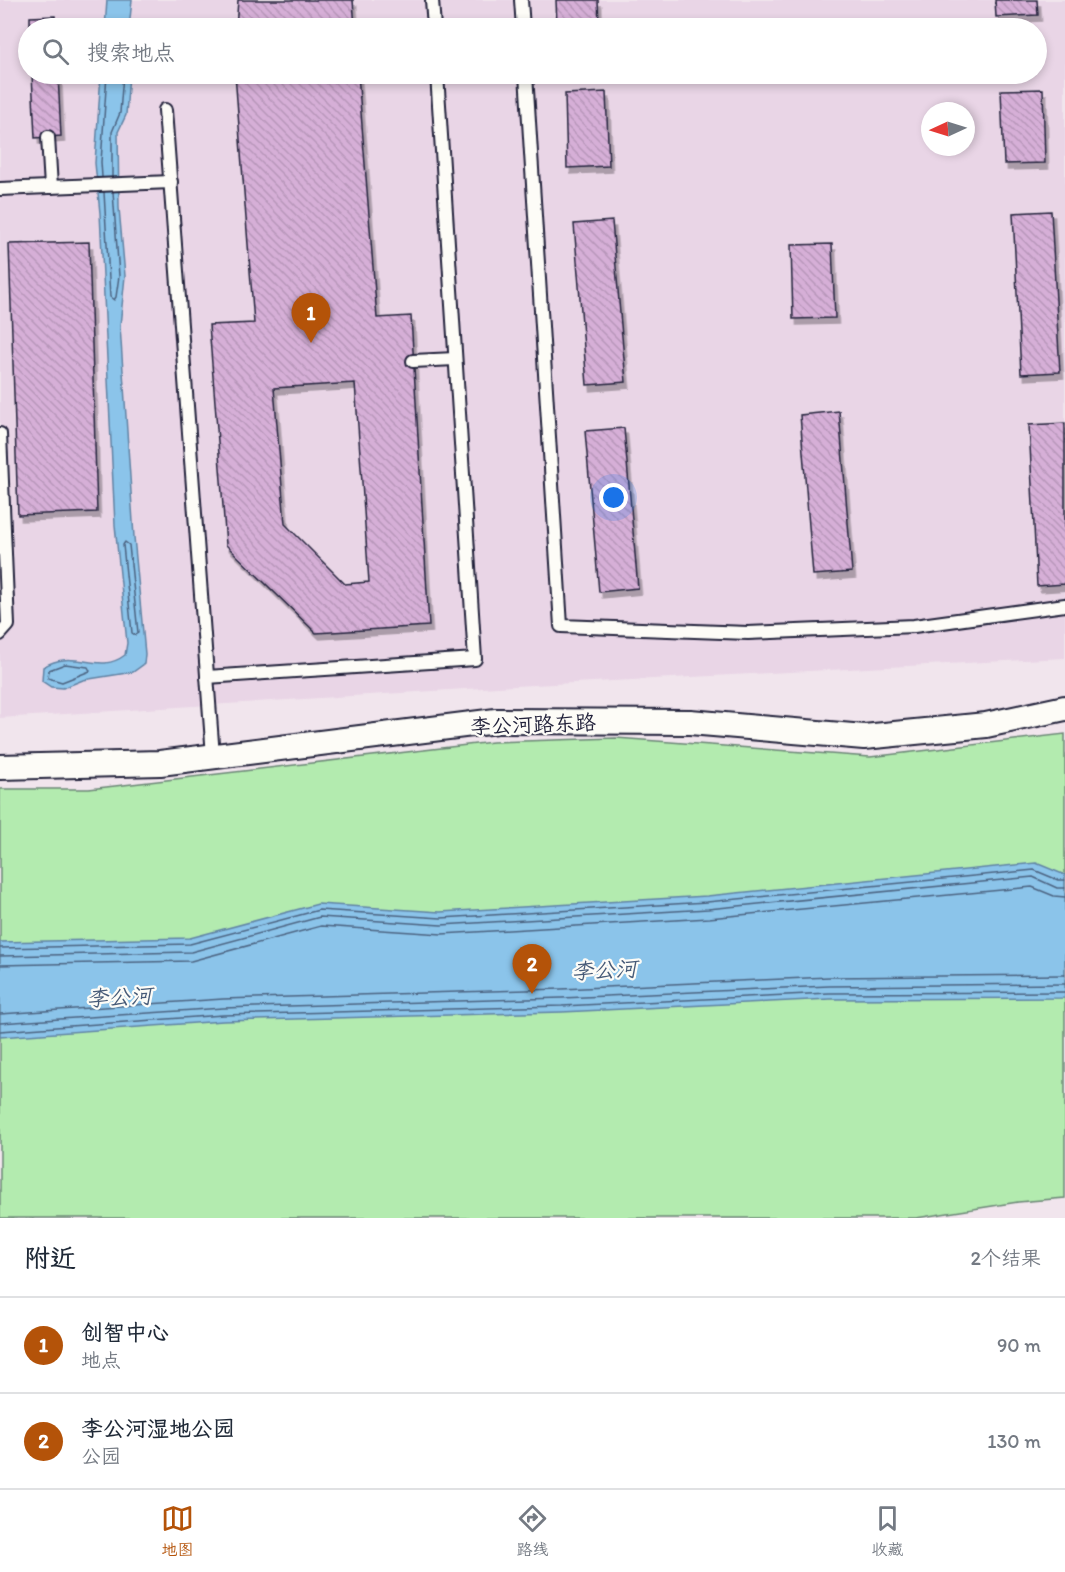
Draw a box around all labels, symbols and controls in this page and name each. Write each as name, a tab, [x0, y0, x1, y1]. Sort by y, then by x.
search box	[18, 18, 1047, 84]
icon: search	[39, 35, 72, 68]
text: 搜索地点	[87, 39, 175, 66]
north arrow	[921, 102, 975, 156]
pin: 1	[292, 294, 330, 343]
your location	[599, 483, 628, 512]
street label: 李公河路东路	[470, 709, 596, 739]
pin: 2	[512, 944, 552, 994]
water label: 李公河	[570, 955, 641, 985]
water label: 李公河	[85, 982, 156, 1012]
text: 附近	[24, 1242, 76, 1274]
text: 2个结果	[970, 1246, 1041, 1270]
text: 创智中心	[81, 1319, 169, 1346]
text: 1	[39, 1333, 48, 1357]
text: 90 m	[997, 1333, 1041, 1357]
text: 地点	[81, 1348, 121, 1372]
text: 李公河湿地公园	[81, 1415, 235, 1442]
text: 2	[38, 1429, 49, 1453]
text: 130 m	[987, 1429, 1041, 1453]
text: 公园	[81, 1444, 121, 1468]
tab: 地图	[161, 1502, 194, 1560]
tab: 路线	[516, 1502, 549, 1560]
tab: 收藏	[871, 1502, 904, 1560]

